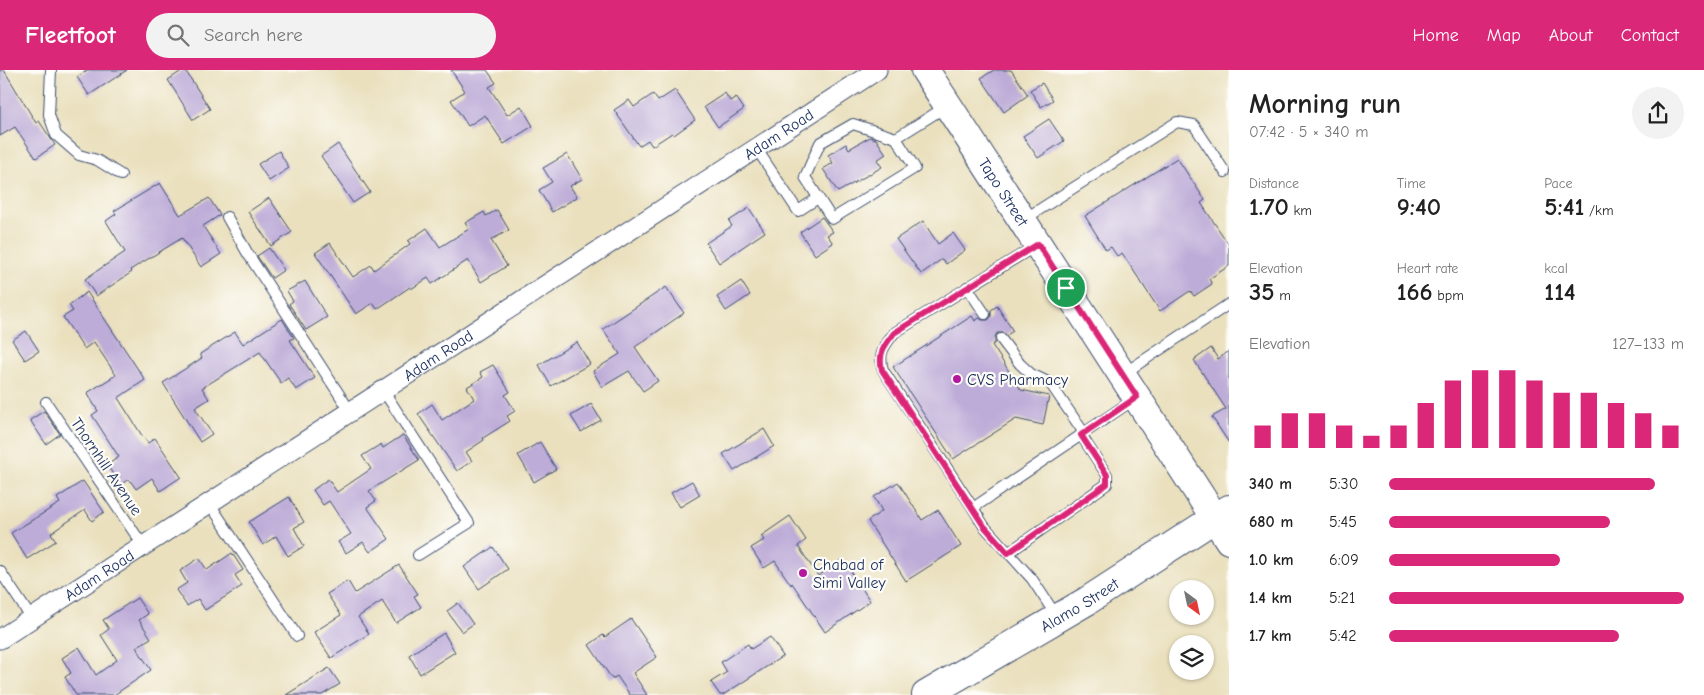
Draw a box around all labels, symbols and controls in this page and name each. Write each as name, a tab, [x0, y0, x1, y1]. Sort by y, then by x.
search box	[146, 13, 496, 58]
text: Fleetfoot	[25, 21, 116, 49]
icon: search	[164, 21, 192, 49]
text: Search here	[204, 24, 303, 46]
text: Home	[1412, 25, 1459, 46]
text: Map	[1487, 25, 1521, 46]
text: About	[1549, 25, 1593, 46]
text: Contact	[1621, 25, 1679, 46]
button: share	[1632, 87, 1684, 139]
text: Morning run	[1249, 88, 1401, 120]
street label: Adam Road	[741, 106, 817, 164]
text: 07:42 · 5 × 340 m	[1249, 123, 1368, 141]
street label: Tapo Street	[974, 155, 1032, 230]
text: Distance	[1249, 175, 1299, 192]
text: Time	[1397, 175, 1426, 192]
text: Pace	[1544, 175, 1573, 192]
text: 1.70	[1249, 192, 1289, 221]
text: 9:40	[1397, 192, 1441, 221]
text: 5:41	[1544, 192, 1584, 221]
text: km	[1289, 202, 1312, 219]
text: /km	[1584, 202, 1613, 219]
text: Elevation	[1249, 260, 1303, 277]
text: Heart rate	[1397, 260, 1458, 277]
text: kcal	[1544, 260, 1568, 277]
pin	[1045, 267, 1087, 309]
icon: arrive	[1052, 274, 1080, 302]
text: 35	[1249, 277, 1275, 306]
text: 166	[1397, 277, 1433, 306]
text: 114	[1544, 277, 1575, 306]
text: m	[1275, 287, 1291, 304]
text: bpm	[1433, 287, 1464, 304]
street label: Adam Road	[400, 327, 477, 385]
text: Elevation	[1249, 335, 1310, 353]
text: 127–133 m	[1612, 335, 1684, 353]
place label: CVS Pharmacy	[967, 371, 1069, 389]
marker: CVS Pharmacy	[951, 373, 963, 385]
street label: Thornhill Avenue	[67, 414, 145, 519]
text: 340 m	[1249, 475, 1292, 493]
text: 5:30	[1329, 475, 1358, 493]
text: 680 m	[1249, 513, 1293, 531]
text: 5:45	[1329, 513, 1357, 531]
street label: Adam Road	[61, 547, 138, 605]
text: 1.0 km	[1249, 551, 1294, 569]
text: 6:09	[1329, 551, 1359, 569]
place label: Chabad of Simi Valley	[813, 556, 887, 592]
marker: Chabad of Simi Valley	[797, 567, 809, 579]
street label: Alamo Street	[1038, 575, 1123, 636]
north arrow	[1169, 580, 1214, 625]
map controls	[1169, 580, 1214, 680]
text: 1.4 km	[1249, 589, 1292, 607]
text: 5:21	[1329, 589, 1355, 607]
text: 1.7 km	[1249, 627, 1292, 645]
text: 5:42	[1329, 627, 1357, 645]
button: layers	[1169, 635, 1214, 680]

